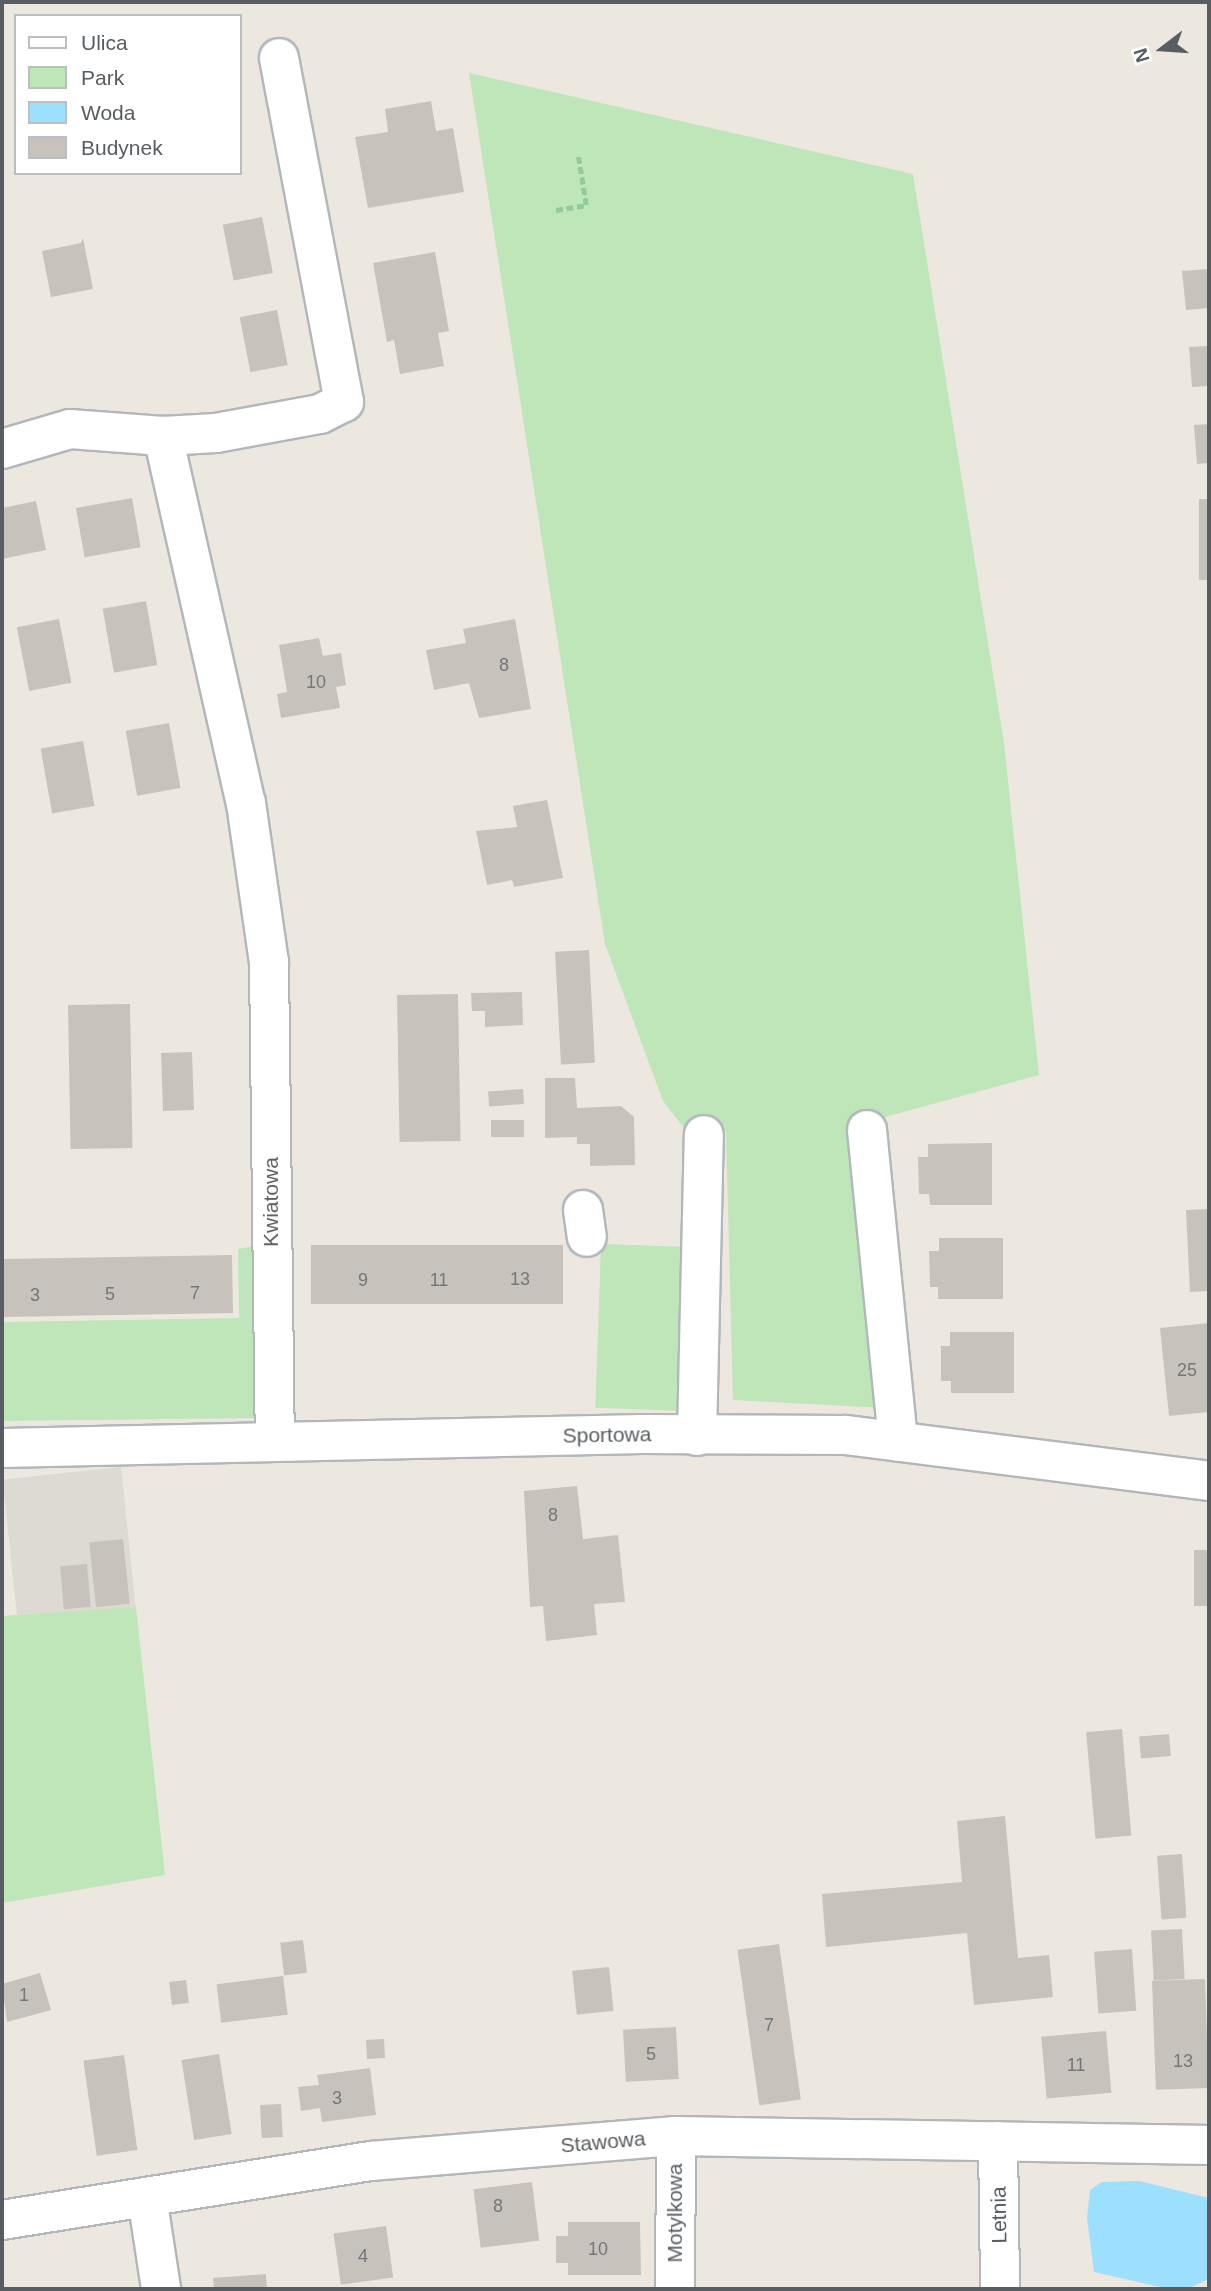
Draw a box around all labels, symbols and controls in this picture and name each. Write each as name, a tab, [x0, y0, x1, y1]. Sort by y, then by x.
legend	[14, 14, 242, 175]
north arrow	[1127, 14, 1197, 84]
text: Ulica	[81, 31, 128, 54]
text: N	[1129, 46, 1153, 65]
text: Park	[81, 66, 124, 89]
text: Woda	[81, 101, 135, 124]
text: Budynek	[81, 136, 163, 159]
house number: 8	[499, 654, 509, 676]
house number: 10	[306, 671, 326, 693]
street label: Kwiatowa	[258, 1157, 284, 1247]
house number: 13	[510, 1268, 530, 1290]
house number: 9	[358, 1269, 368, 1291]
house number: 11	[430, 1269, 448, 1291]
house number: 7	[190, 1282, 200, 1304]
house number: 5	[105, 1283, 115, 1305]
house number: 3	[30, 1284, 40, 1306]
house number: 25	[1177, 1359, 1197, 1381]
street label: Sportowa	[562, 1422, 652, 1448]
house number: 8	[548, 1504, 558, 1526]
house number: 1	[19, 1984, 29, 2006]
house number: 7	[764, 2014, 774, 2036]
house number: 5	[646, 2043, 656, 2065]
house number: 13	[1173, 2050, 1193, 2072]
house number: 11	[1067, 2054, 1085, 2076]
house number: 3	[332, 2087, 342, 2109]
street label: Stawowa	[559, 2126, 647, 2158]
street label: Motylkowa	[662, 2163, 688, 2263]
street label: Letnia	[986, 2186, 1012, 2244]
house number: 8	[493, 2195, 503, 2217]
house number: 10	[588, 2238, 608, 2260]
house number: 4	[358, 2245, 368, 2267]

